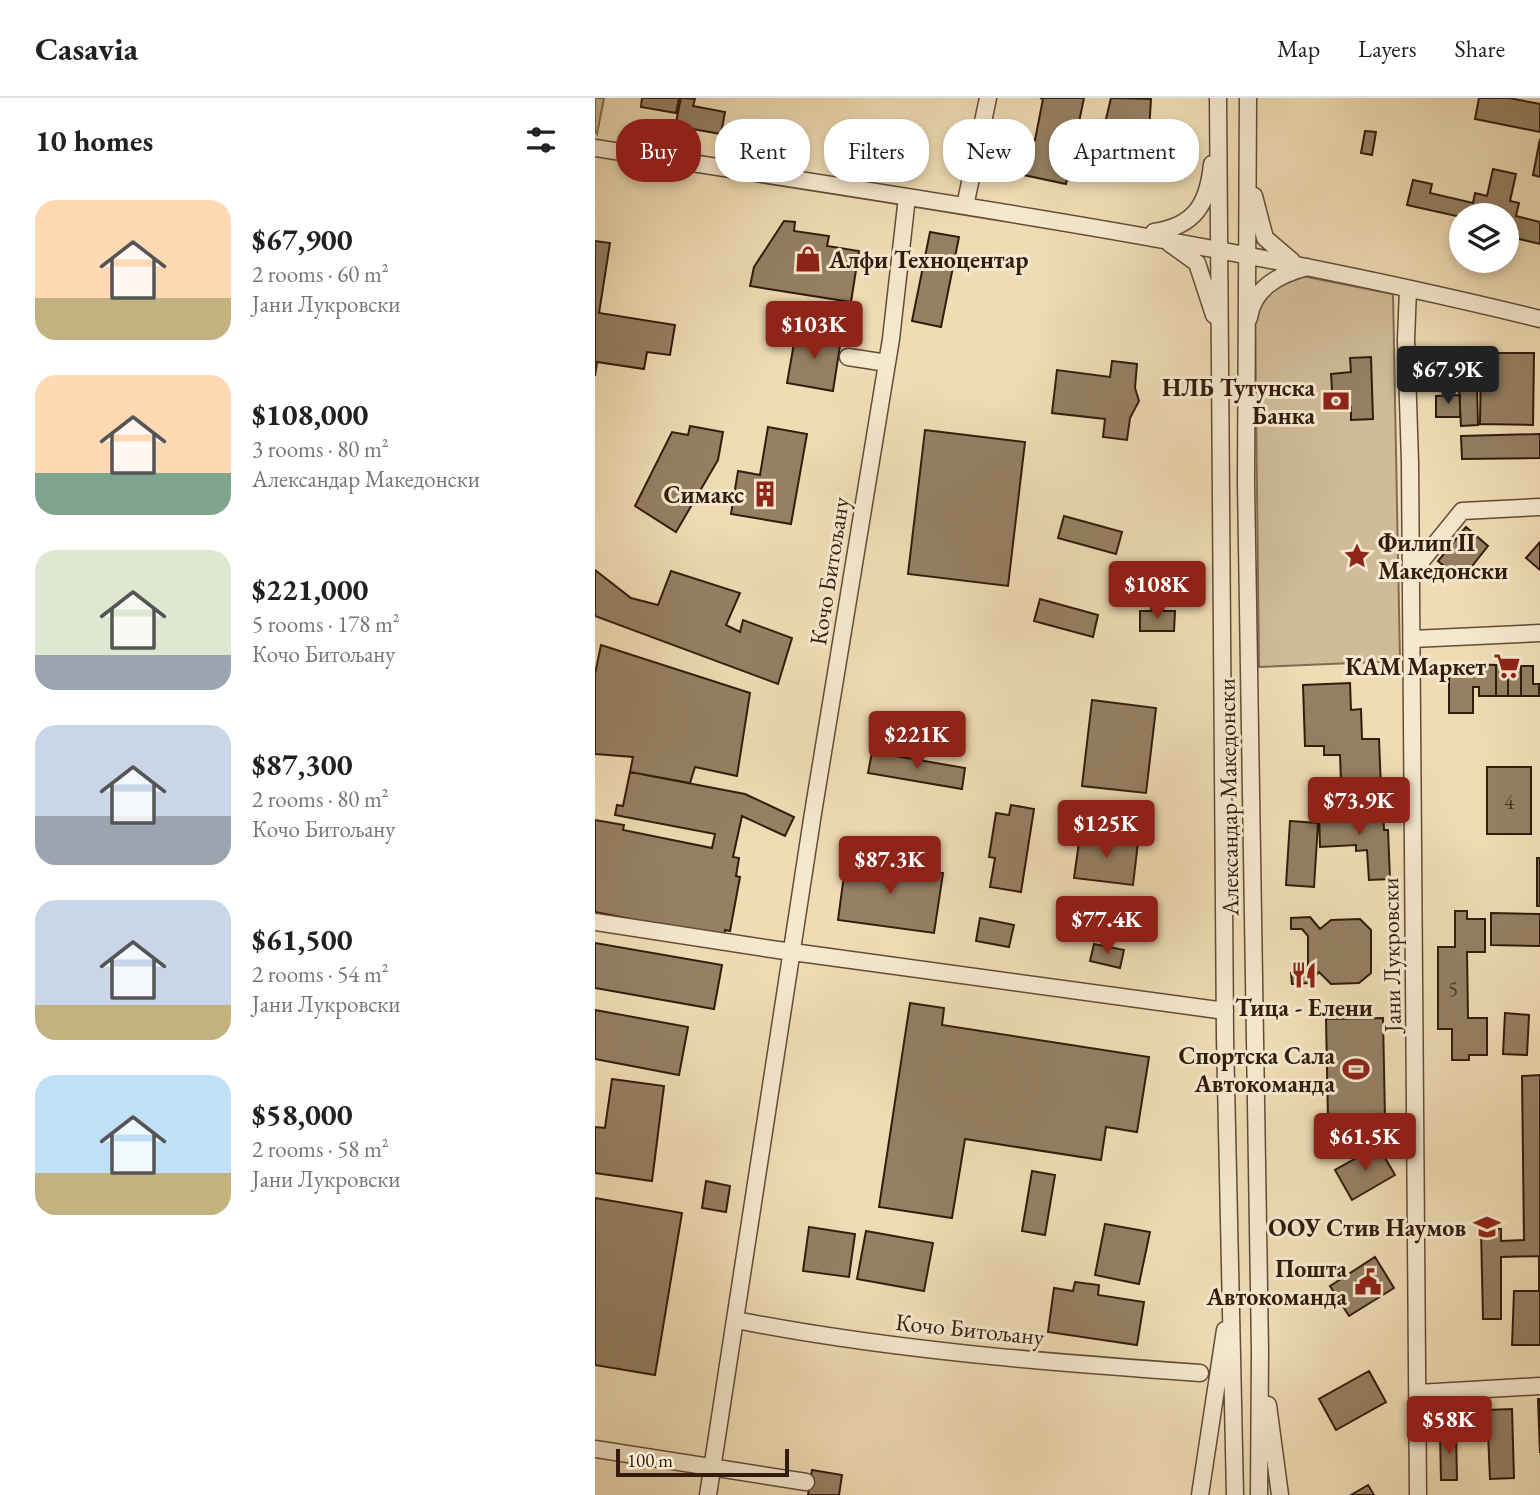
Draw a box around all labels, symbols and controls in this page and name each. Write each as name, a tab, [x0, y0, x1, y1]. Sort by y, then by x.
text: Casavia	[35, 27, 138, 70]
text: Map	[1277, 33, 1320, 64]
text: Layers	[1358, 33, 1417, 64]
text: Share	[1455, 33, 1505, 64]
chip: Buy	[616, 119, 701, 182]
chip: Rent	[715, 119, 810, 182]
chip: Filters	[824, 119, 929, 182]
chip: New	[943, 119, 1035, 182]
chip: Apartment	[1049, 119, 1199, 182]
text: 10 homes	[35, 121, 153, 160]
icon: filters	[522, 121, 560, 159]
map controls	[1449, 203, 1519, 273]
button: layers	[1449, 203, 1519, 273]
text: $67,900	[252, 220, 353, 259]
icon: home	[91, 228, 175, 312]
shop icon: Алфи Техноцентар	[793, 244, 823, 274]
place label: Алфи Техноцентар	[828, 244, 1028, 275]
text: 2 rooms · 60 m²	[252, 259, 389, 289]
text: Јани Лукровски	[252, 289, 400, 319]
pin: $103K	[765, 302, 863, 361]
text: $103K	[782, 309, 846, 339]
pin: $67.9K	[1391, 346, 1505, 406]
text: $67.9K	[1413, 354, 1483, 384]
place label: НЛБ Тутунска Банка	[1162, 372, 1315, 431]
bank icon: НЛБ Тутунска Банка	[1321, 386, 1351, 416]
text: $108,000	[252, 395, 368, 434]
icon: home	[91, 403, 175, 487]
text: 3 rooms · 80 m²	[252, 434, 389, 464]
text: Александар Македонски	[252, 464, 480, 494]
place label: Симакс	[663, 479, 744, 510]
building icon: Симакс	[750, 479, 780, 509]
street label: Кочо Битољану	[802, 494, 856, 647]
place label: Филип II Македонски	[1378, 527, 1508, 586]
place icon: Филип II Македонски	[1342, 541, 1372, 571]
pin: $108K	[1108, 561, 1206, 621]
text: $108K	[1125, 569, 1189, 599]
text: $221,000	[252, 570, 368, 609]
icon: home	[91, 578, 175, 662]
text: 5 rooms · 178 m²	[252, 609, 400, 639]
text: Кочо Битољану	[252, 639, 395, 669]
place label: КАМ Маркет	[1345, 651, 1486, 682]
supermarket icon: КАМ Маркет	[1492, 651, 1522, 681]
street label: Александар Македонски	[1210, 678, 1246, 917]
pin: $221K	[868, 712, 966, 771]
text: $221K	[885, 719, 949, 749]
text: $87,300	[252, 745, 353, 784]
icon: home	[91, 753, 175, 837]
pin: $73.9K	[1302, 778, 1416, 837]
text: 2 rooms · 80 m²	[252, 784, 389, 814]
text: $73.9K	[1324, 785, 1394, 815]
house number: 4	[1504, 788, 1515, 815]
pin: $125K	[1057, 800, 1155, 860]
text: $125K	[1074, 808, 1138, 838]
text: Кочо Битољану	[252, 814, 395, 844]
pin: $87.3K	[833, 836, 947, 896]
text: $87.3K	[855, 844, 925, 874]
street label: Јани Лукровски	[1374, 877, 1408, 1035]
pin: $77.4K	[1050, 896, 1164, 956]
text: $77.4K	[1072, 904, 1142, 934]
text: $61,500	[252, 920, 353, 959]
icon: home	[91, 928, 175, 1012]
text: 2 rooms · 54 m²	[252, 959, 389, 989]
restaurant icon: Тица - Елени	[1289, 960, 1319, 990]
house number: 5	[1448, 975, 1458, 1002]
text: Јани Лукровски	[252, 989, 400, 1019]
place label: Тица - Елени	[1235, 992, 1373, 1023]
place label: Спортска Сала Автокоманда	[1178, 1040, 1335, 1099]
sports icon: Спортска Сала Автокоманда	[1341, 1054, 1371, 1084]
text: $58,000	[252, 1095, 353, 1134]
icon: home	[91, 1103, 175, 1187]
pin: $61.5K	[1308, 1114, 1422, 1173]
text: $61.5K	[1330, 1121, 1400, 1151]
text: 2 rooms · 58 m²	[252, 1134, 389, 1164]
text: Јани Лукровски	[252, 1164, 400, 1194]
place label: ООУ Стив Наумов	[1268, 1212, 1466, 1244]
school or university icon: ООУ Стив Наумов	[1472, 1212, 1502, 1242]
place label: Пошта Автокоманда	[1206, 1253, 1347, 1312]
public building icon: Пошта Автокоманда	[1353, 1267, 1383, 1297]
street label: Кочо Битољану	[894, 1306, 1047, 1352]
pin: $58K	[1408, 1396, 1490, 1456]
text: $58K	[1423, 1404, 1475, 1434]
scale bar	[616, 1446, 789, 1478]
text: 100 m	[627, 1448, 673, 1473]

